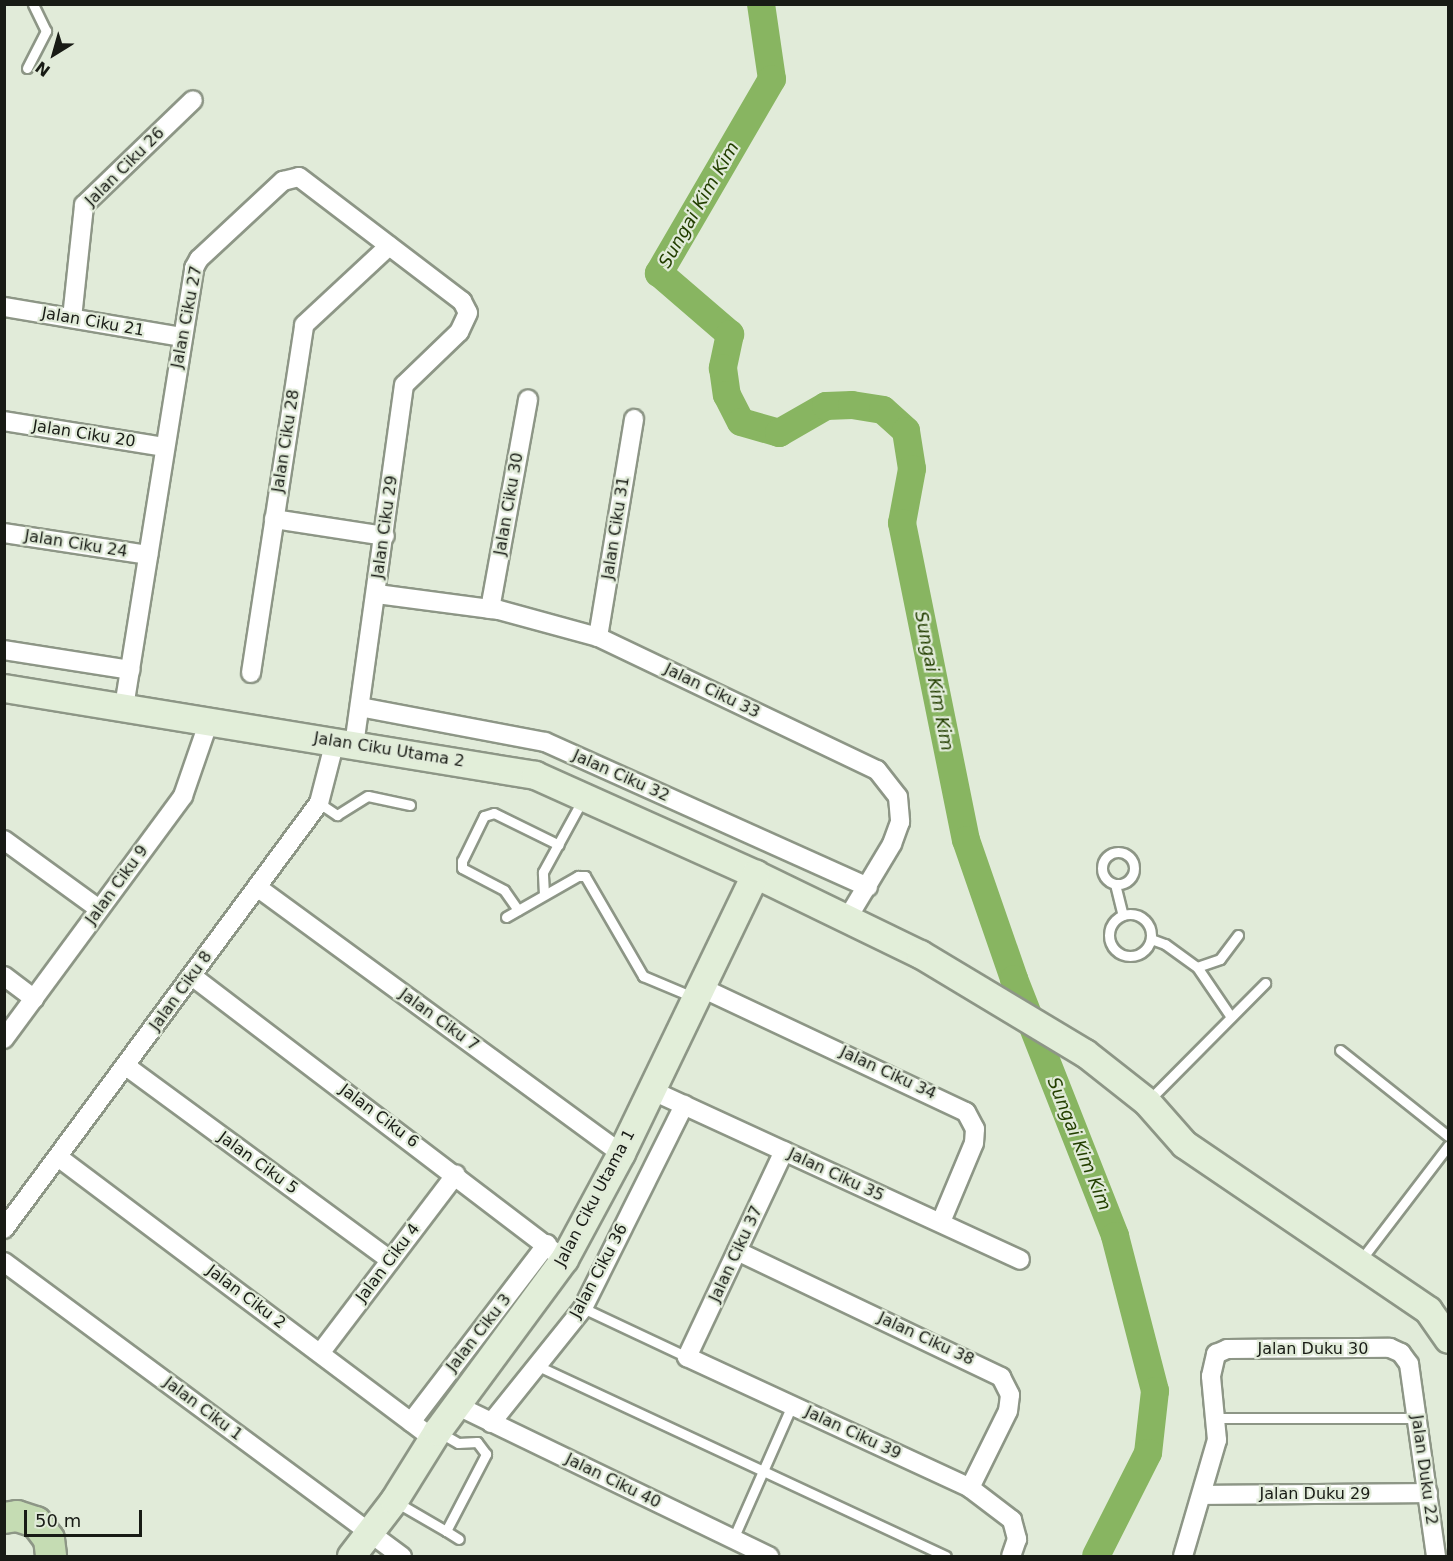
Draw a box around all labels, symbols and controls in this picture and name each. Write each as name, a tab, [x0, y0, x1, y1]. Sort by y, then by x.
north arrow	[24, 24, 84, 84]
text: N	[32, 57, 54, 80]
street label: Jalan Ciku 26	[81, 123, 169, 211]
water label: Sungai Kim Kim	[654, 138, 744, 272]
street label: Jalan Ciku 27	[168, 264, 206, 370]
street label: Jalan Ciku 21	[40, 304, 146, 340]
street label: Jalan Ciku 28	[268, 388, 304, 494]
street label: Jalan Ciku 20	[31, 416, 137, 452]
street label: Jalan Ciku 30	[491, 451, 527, 557]
street label: Jalan Ciku 29	[368, 474, 402, 580]
street label: Jalan Ciku 31	[598, 475, 634, 581]
street label: Jalan Ciku 24	[23, 526, 129, 562]
water label: Sungai Kim Kim	[910, 609, 958, 753]
street label: Jalan Ciku 33	[661, 660, 763, 722]
street label: Jalan Ciku Utama 2	[312, 729, 466, 771]
street label: Jalan Ciku 32	[570, 746, 672, 806]
street label: Jalan Ciku 9	[82, 841, 152, 929]
street label: Jalan Ciku 8	[146, 947, 216, 1035]
street label: Jalan Ciku 7	[395, 985, 483, 1055]
street label: Jalan Ciku 34	[837, 1042, 939, 1104]
water label: Sungai Kim Kim	[1042, 1074, 1116, 1214]
street label: Jalan Ciku 6	[336, 1080, 422, 1152]
street label: Jalan Ciku Utama 1	[551, 1126, 639, 1270]
street label: Jalan Ciku 5	[214, 1128, 302, 1198]
street label: Jalan Ciku 35	[785, 1144, 887, 1206]
street label: Jalan Ciku 37	[705, 1203, 767, 1305]
street label: Jalan Ciku 4	[352, 1220, 424, 1306]
street label: Jalan Ciku 36	[566, 1221, 632, 1321]
street label: Jalan Ciku 2	[203, 1261, 289, 1333]
street label: Jalan Ciku 3	[443, 1290, 515, 1376]
street label: Jalan Ciku 38	[875, 1308, 977, 1370]
street label: Jalan Duku 30	[1258, 1339, 1368, 1359]
street label: Jalan Ciku 1	[160, 1373, 246, 1445]
street label: Jalan Ciku 39	[802, 1402, 904, 1464]
street label: Jalan Duku 22	[1407, 1414, 1441, 1526]
street label: Jalan Ciku 40	[562, 1450, 664, 1512]
street label: Jalan Duku 29	[1260, 1484, 1370, 1504]
scale bar	[27, 1498, 146, 1536]
text: 50 m	[35, 1510, 81, 1531]

